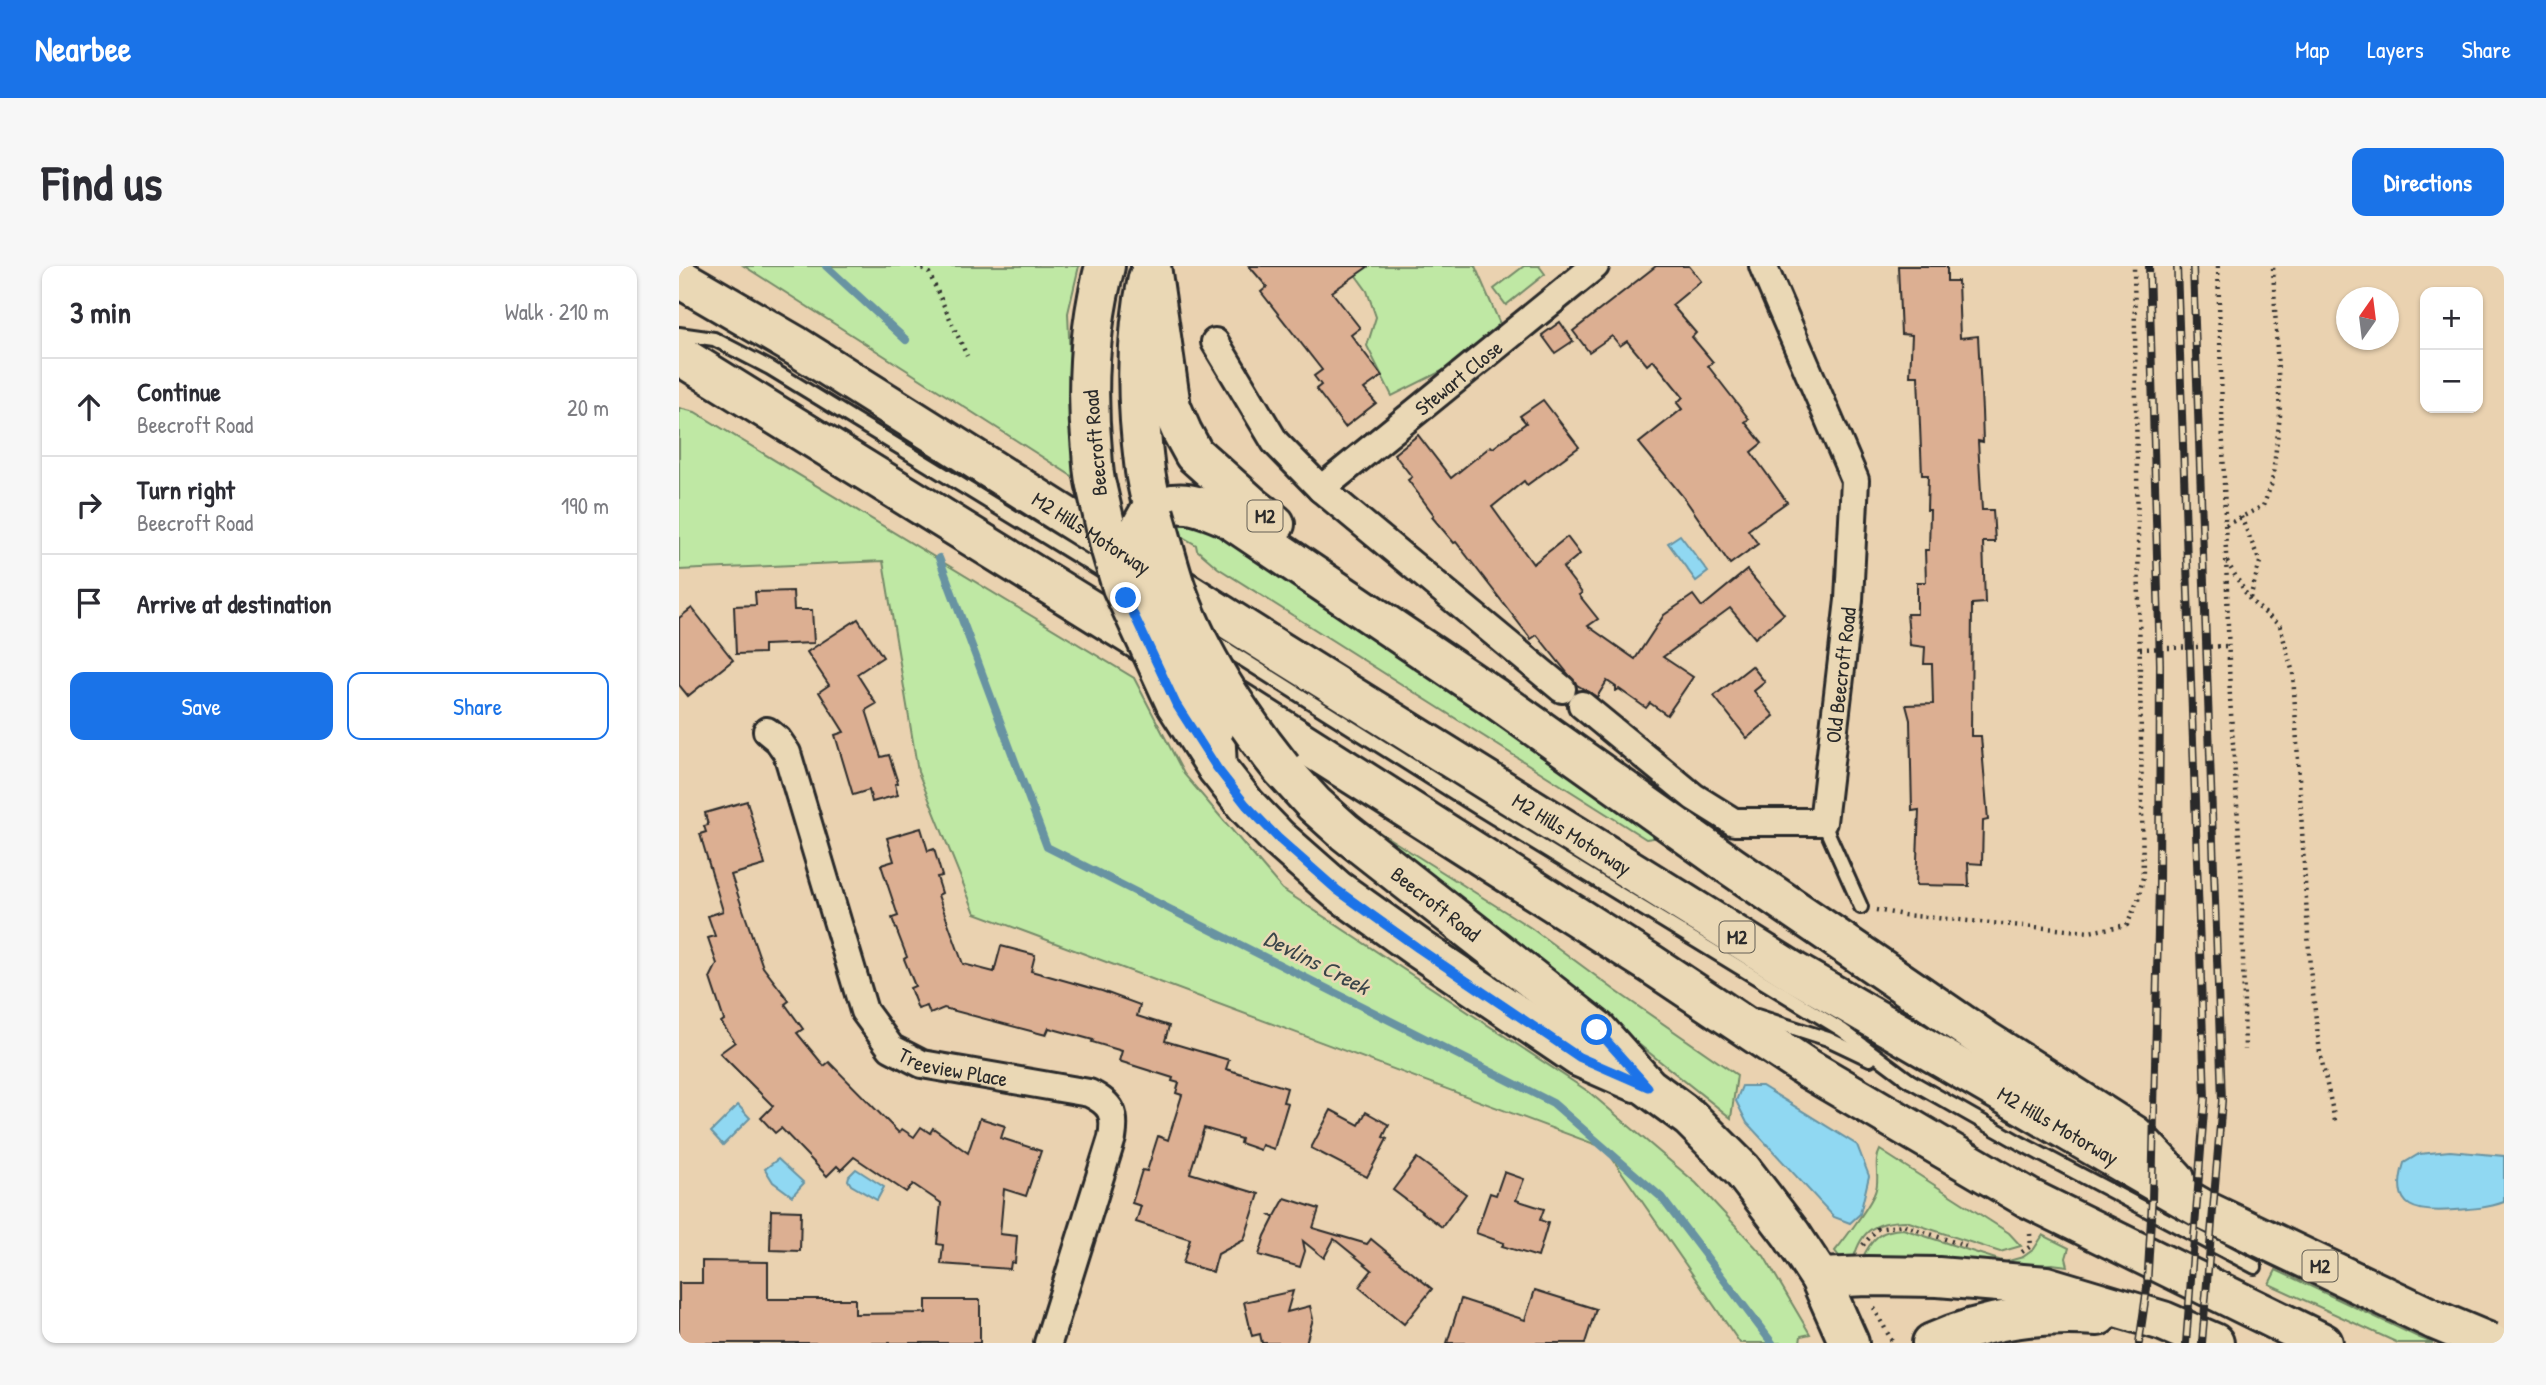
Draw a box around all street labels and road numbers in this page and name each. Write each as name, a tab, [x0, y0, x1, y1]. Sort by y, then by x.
street label: Stewart Close	[1408, 333, 1508, 422]
street label: Beecroft Road	[1076, 389, 1114, 497]
street label: M2 Hills Motorway	[1027, 484, 1157, 581]
road number: M2	[1247, 500, 1283, 532]
street label: Old Beecroft Road	[1818, 606, 1863, 745]
street label: M2 Hills Motorway	[1507, 786, 1637, 882]
street label: Beecroft Road	[1385, 859, 1487, 948]
road number: M2	[1719, 922, 1755, 952]
street label: Treeview Place	[894, 1040, 1010, 1093]
street label: M2 Hills Motorway	[1993, 1079, 2124, 1172]
road number: M2	[2303, 1250, 2337, 1282]

